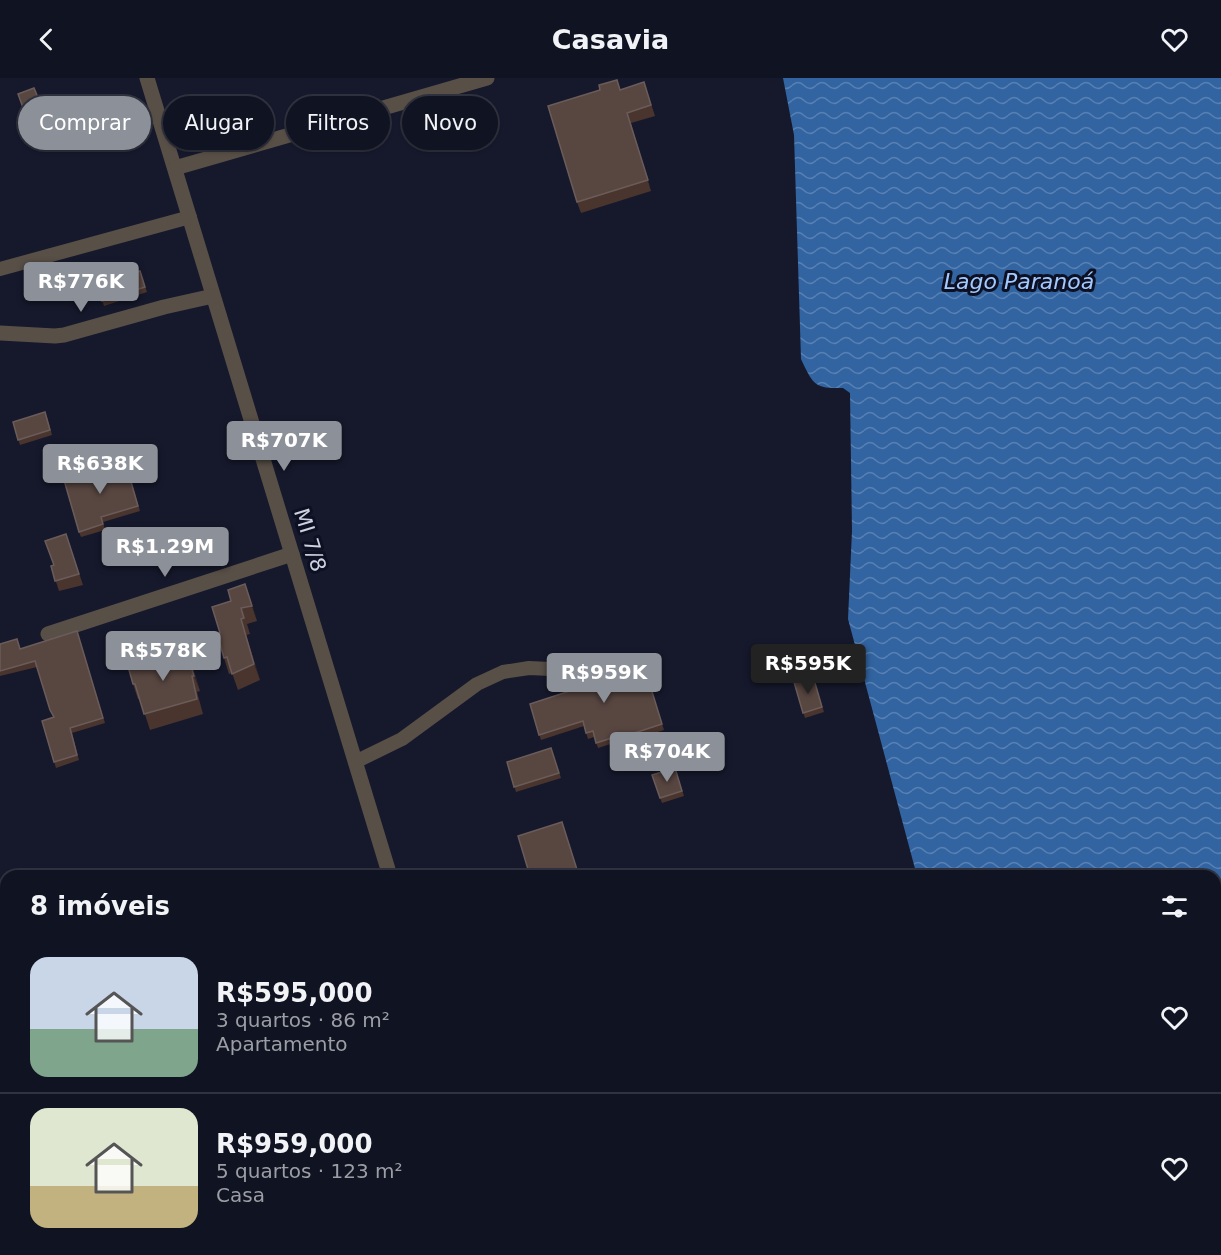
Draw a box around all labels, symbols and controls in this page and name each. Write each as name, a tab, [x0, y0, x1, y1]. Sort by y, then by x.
icon: back	[30, 23, 63, 56]
icon: heart	[1158, 23, 1191, 56]
text: Casavia	[552, 24, 669, 55]
chip: Comprar	[18, 96, 151, 150]
chip: Alugar	[163, 96, 274, 150]
chip: Filtros	[286, 96, 390, 150]
chip: Novo	[402, 96, 498, 150]
pin: R$776K	[32, 262, 130, 313]
text: R$776K	[38, 269, 124, 293]
water label: Lago Paranoá	[944, 269, 1094, 294]
pin: R$707K	[235, 421, 333, 472]
text: R$707K	[241, 428, 327, 452]
pin: R$638K	[51, 444, 149, 495]
text: R$638K	[57, 451, 143, 475]
street label: MI 7/8	[289, 506, 331, 574]
pin: R$1.29M	[110, 527, 220, 578]
text: R$1.29M	[116, 534, 214, 558]
pin: R$578K	[114, 631, 212, 682]
text: R$578K	[120, 638, 206, 662]
pin: R$595K	[759, 644, 857, 695]
text: R$595K	[765, 651, 851, 675]
pin: R$959K	[555, 653, 653, 704]
text: R$959K	[561, 660, 647, 684]
pin: R$704K	[618, 732, 716, 783]
text: R$704K	[624, 739, 710, 763]
icon: filters	[1158, 890, 1191, 923]
text: 8 imóveis	[30, 891, 170, 921]
text: R$595,000	[216, 978, 373, 1008]
icon: home	[78, 981, 150, 1053]
icon: heart	[1158, 1001, 1191, 1034]
text: 3 quartos · 86 m²	[216, 1008, 390, 1032]
text: Apartamento	[216, 1032, 348, 1056]
text: R$959,000	[216, 1129, 373, 1159]
icon: home	[78, 1132, 150, 1204]
icon: heart	[1158, 1152, 1191, 1185]
text: 5 quartos · 123 m²	[216, 1159, 403, 1183]
text: Casa	[216, 1183, 265, 1207]

